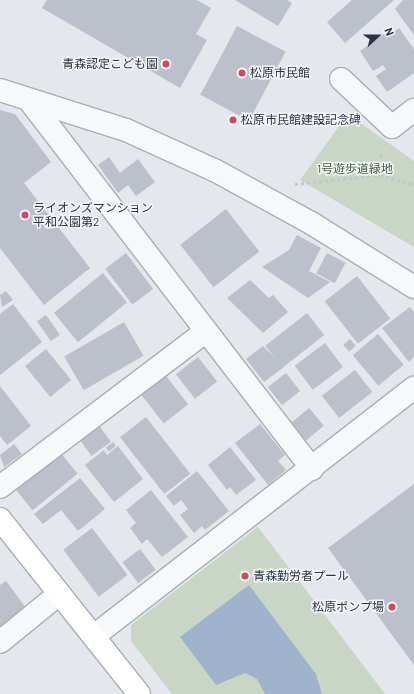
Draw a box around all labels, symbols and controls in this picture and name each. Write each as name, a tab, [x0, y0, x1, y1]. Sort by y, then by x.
north arrow	[358, 16, 398, 56]
text: N	[382, 26, 397, 37]
place label: 青森認定こども園	[62, 57, 158, 71]
marker: 青森認定こども園	[161, 59, 171, 69]
place label: 松原市民館	[250, 66, 310, 80]
marker: 松原市民館	[237, 68, 247, 78]
place label: 松原市民館建設記念碑	[241, 113, 361, 127]
marker: 松原市民館建設記念碑	[228, 115, 238, 125]
park label: 1号遊歩道緑地	[317, 162, 393, 176]
place label: ライオンズマンション 平和公園第2	[33, 201, 153, 229]
marker: ライオンズマンション 平和公園第2	[20, 210, 30, 220]
place label: 青森勤労者プール	[253, 569, 349, 583]
marker: 青森勤労者プール	[240, 571, 250, 581]
place label: 松原ポンプ場	[312, 600, 384, 614]
marker: 松原ポンプ場	[387, 602, 397, 612]

